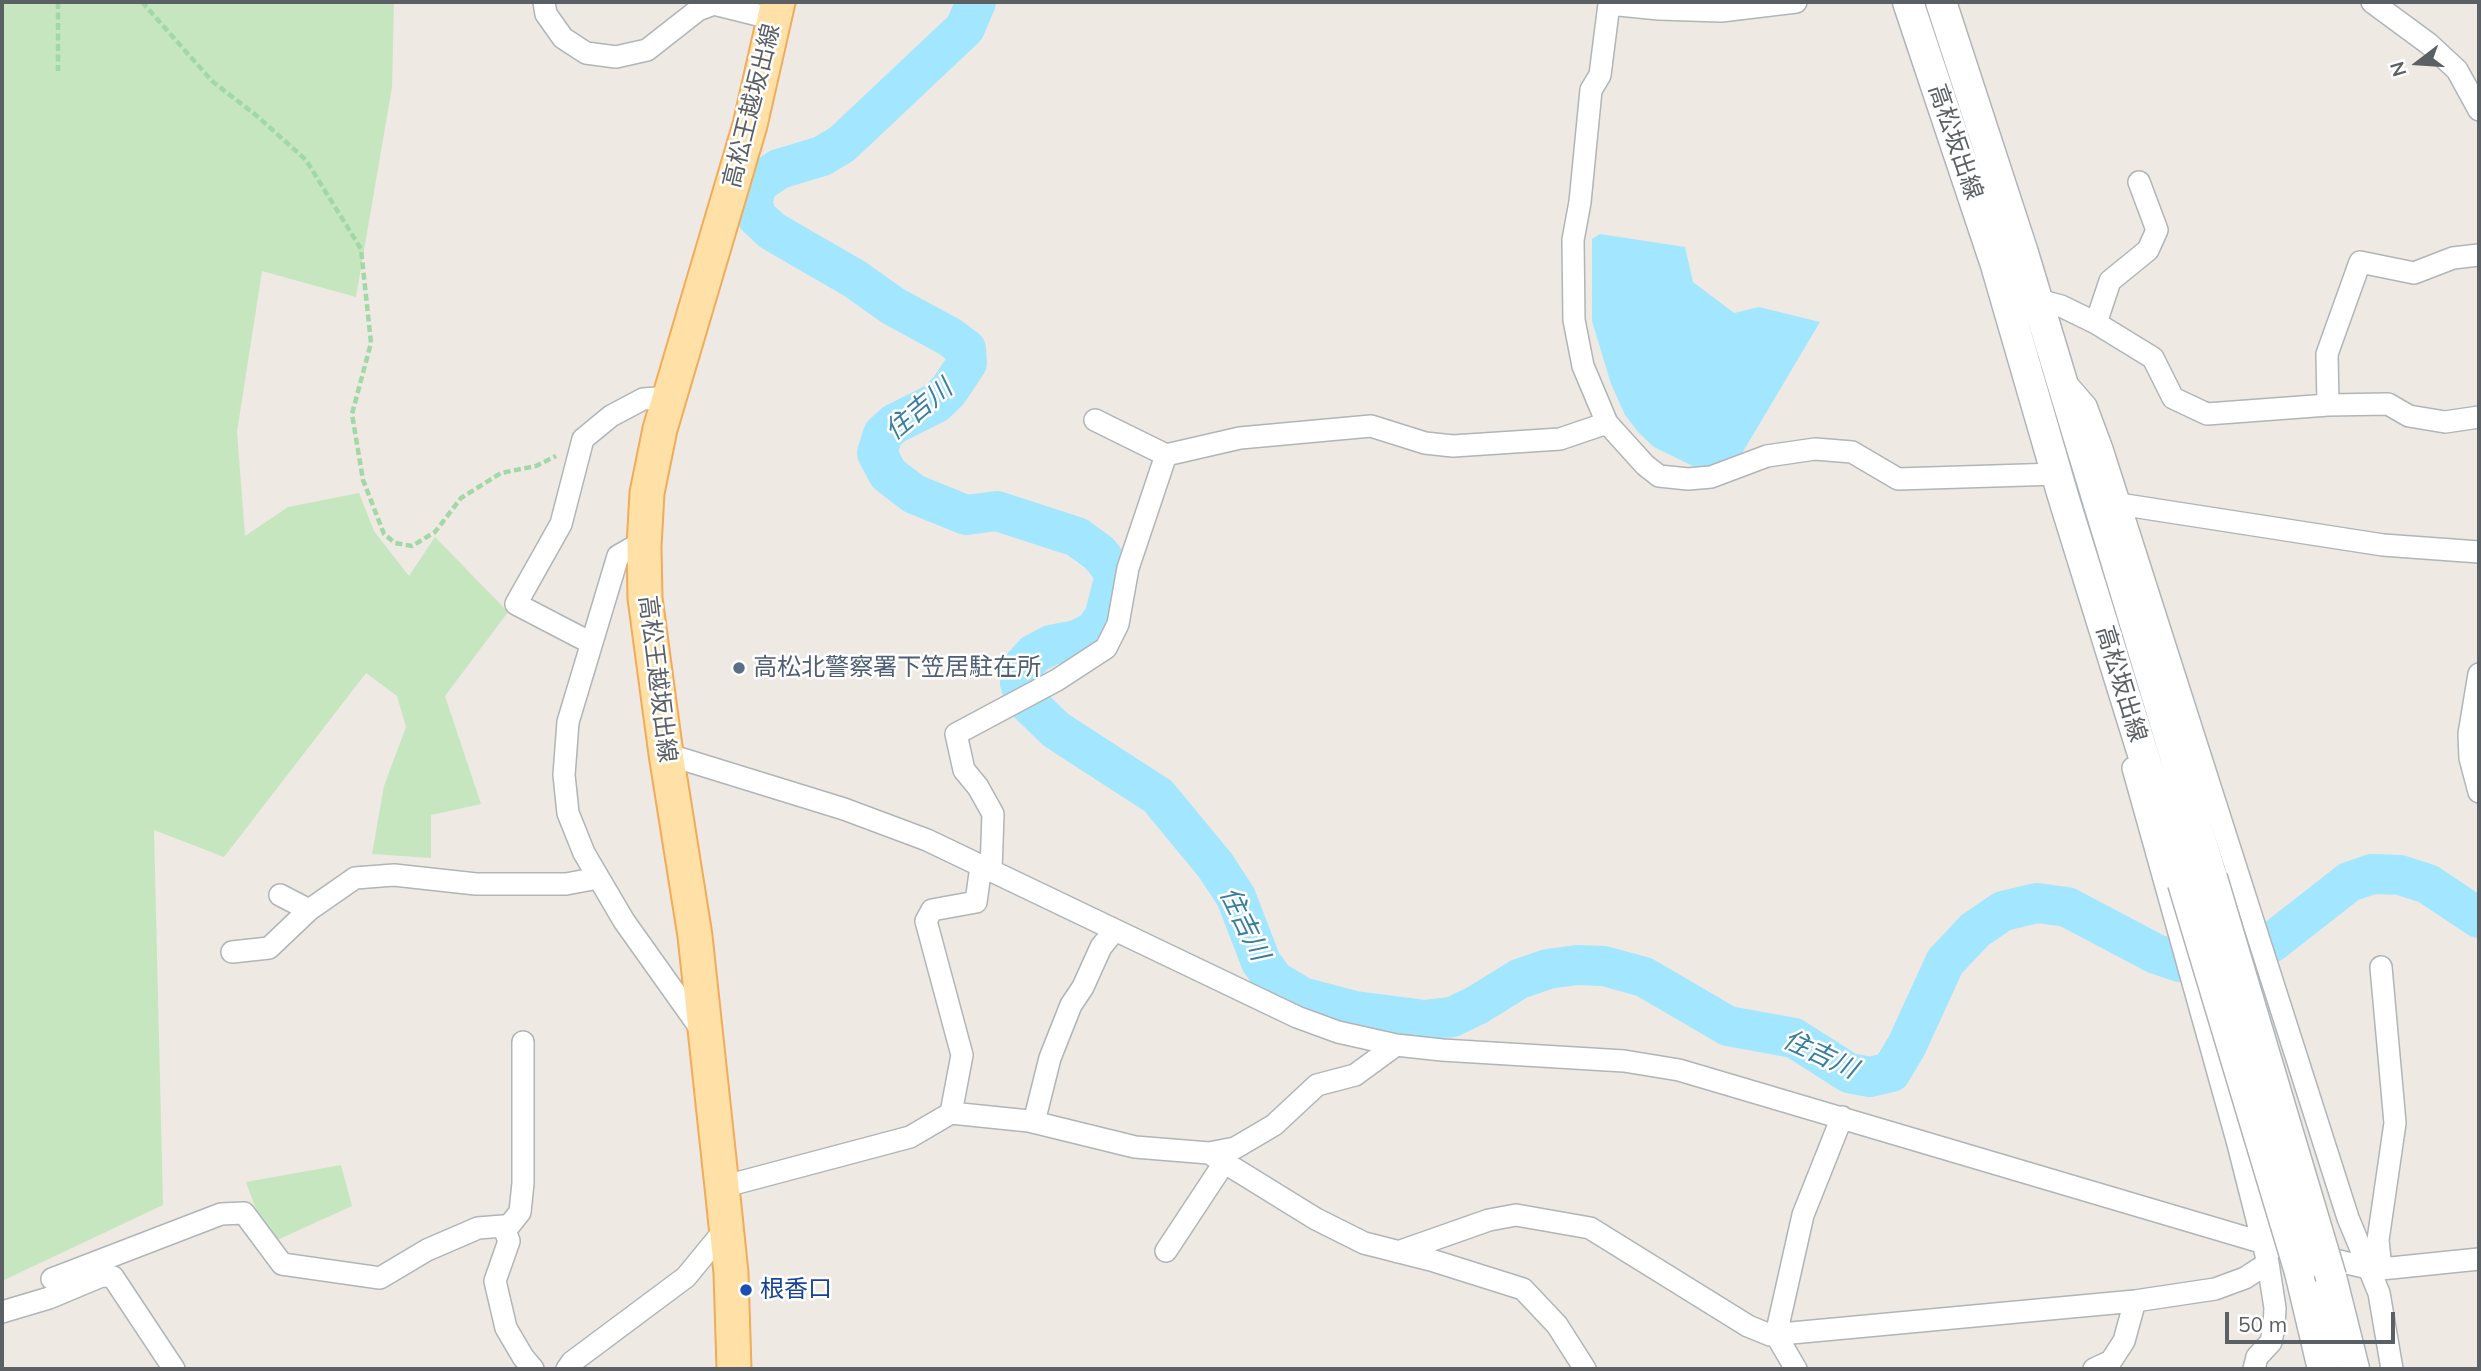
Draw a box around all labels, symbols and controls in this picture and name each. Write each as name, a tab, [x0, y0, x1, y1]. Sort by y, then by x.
street label: 高松王越坂出線	[718, 21, 786, 191]
north arrow	[2383, 28, 2453, 98]
text: N	[2384, 59, 2411, 80]
street label: 高松坂出線	[1922, 81, 1988, 203]
water label: 住吉川	[879, 373, 959, 447]
street label: 高松王越坂出線	[632, 594, 682, 764]
street label: 高松坂出線	[2090, 622, 2152, 746]
place label: 高松北警察署下笠居駐在所	[753, 654, 1041, 682]
marker: 高松北警察署下笠居駐在所	[731, 660, 747, 676]
water label: 住吉川	[1213, 882, 1275, 966]
water label: 住吉川	[1778, 1024, 1862, 1086]
place label: 根香口	[760, 1276, 832, 1304]
marker: 根香口	[738, 1282, 754, 1298]
scale bar	[2229, 1298, 2399, 1342]
text: 50 m	[2238, 1311, 2287, 1337]

